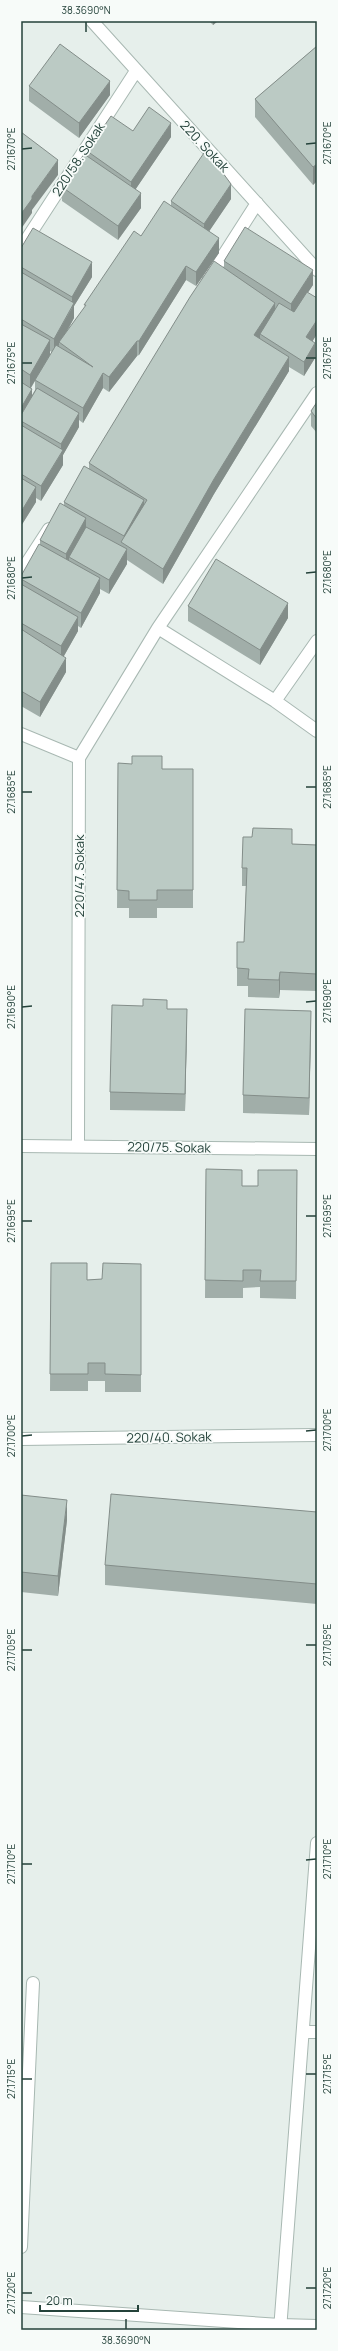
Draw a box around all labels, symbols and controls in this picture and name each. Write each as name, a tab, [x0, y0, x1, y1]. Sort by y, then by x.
text: 38.3690°N	[61, 3, 111, 17]
street label: 220. Sokak	[176, 116, 234, 176]
street label: 220/58. Sokak	[47, 118, 109, 199]
text: 27.1670°E	[320, 121, 334, 164]
text: 27.1670°E	[4, 127, 18, 170]
text: 27.1675°E	[320, 336, 334, 379]
text: 27.1675°E	[4, 341, 18, 384]
text: 27.1680°E	[320, 550, 334, 594]
text: 27.1680°E	[4, 556, 18, 600]
text: 27.1685°E	[320, 765, 334, 809]
text: 27.1685°E	[4, 770, 18, 814]
street label: 220/47. Sokak	[70, 834, 88, 917]
text: 27.1690°E	[320, 979, 334, 1023]
text: 27.1690°E	[4, 985, 18, 1029]
street label: 220/75. Sokak	[127, 1137, 211, 1157]
text: 27.1695°E	[320, 1194, 334, 1238]
text: 27.1695°E	[4, 1199, 18, 1243]
text: 27.1700°E	[320, 1408, 334, 1451]
text: 27.1700°E	[4, 1414, 18, 1457]
street label: 220/40. Sokak	[126, 1427, 212, 1447]
text: 27.1705°E	[320, 1624, 334, 1666]
text: 27.1705°E	[4, 1629, 18, 1671]
text: 27.1710°E	[320, 1838, 334, 1879]
text: 27.1710°E	[4, 1843, 18, 1884]
text: 27.1715°E	[320, 2054, 334, 2094]
text: 27.1715°E	[4, 2059, 18, 2099]
text: 27.1720°E	[320, 2267, 334, 2309]
text: 27.1720°E	[4, 2272, 18, 2314]
scale bar	[40, 2287, 138, 2313]
text: 20 m	[46, 2292, 73, 2309]
text: 38.3690°N	[101, 2333, 151, 2347]

